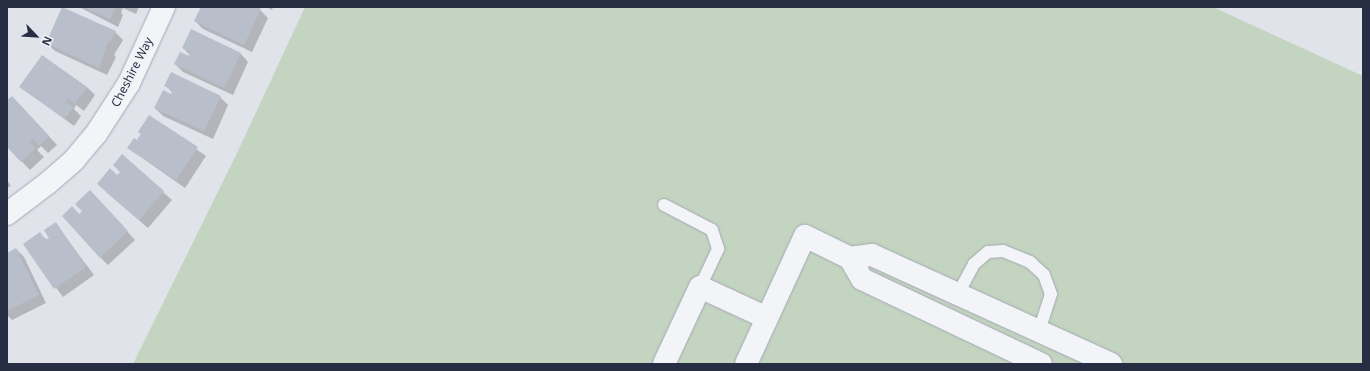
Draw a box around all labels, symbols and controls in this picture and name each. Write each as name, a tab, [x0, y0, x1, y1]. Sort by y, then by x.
north arrow	[16, 16, 56, 56]
text: N	[39, 34, 56, 49]
street label: Cheshire Way	[108, 35, 156, 109]

